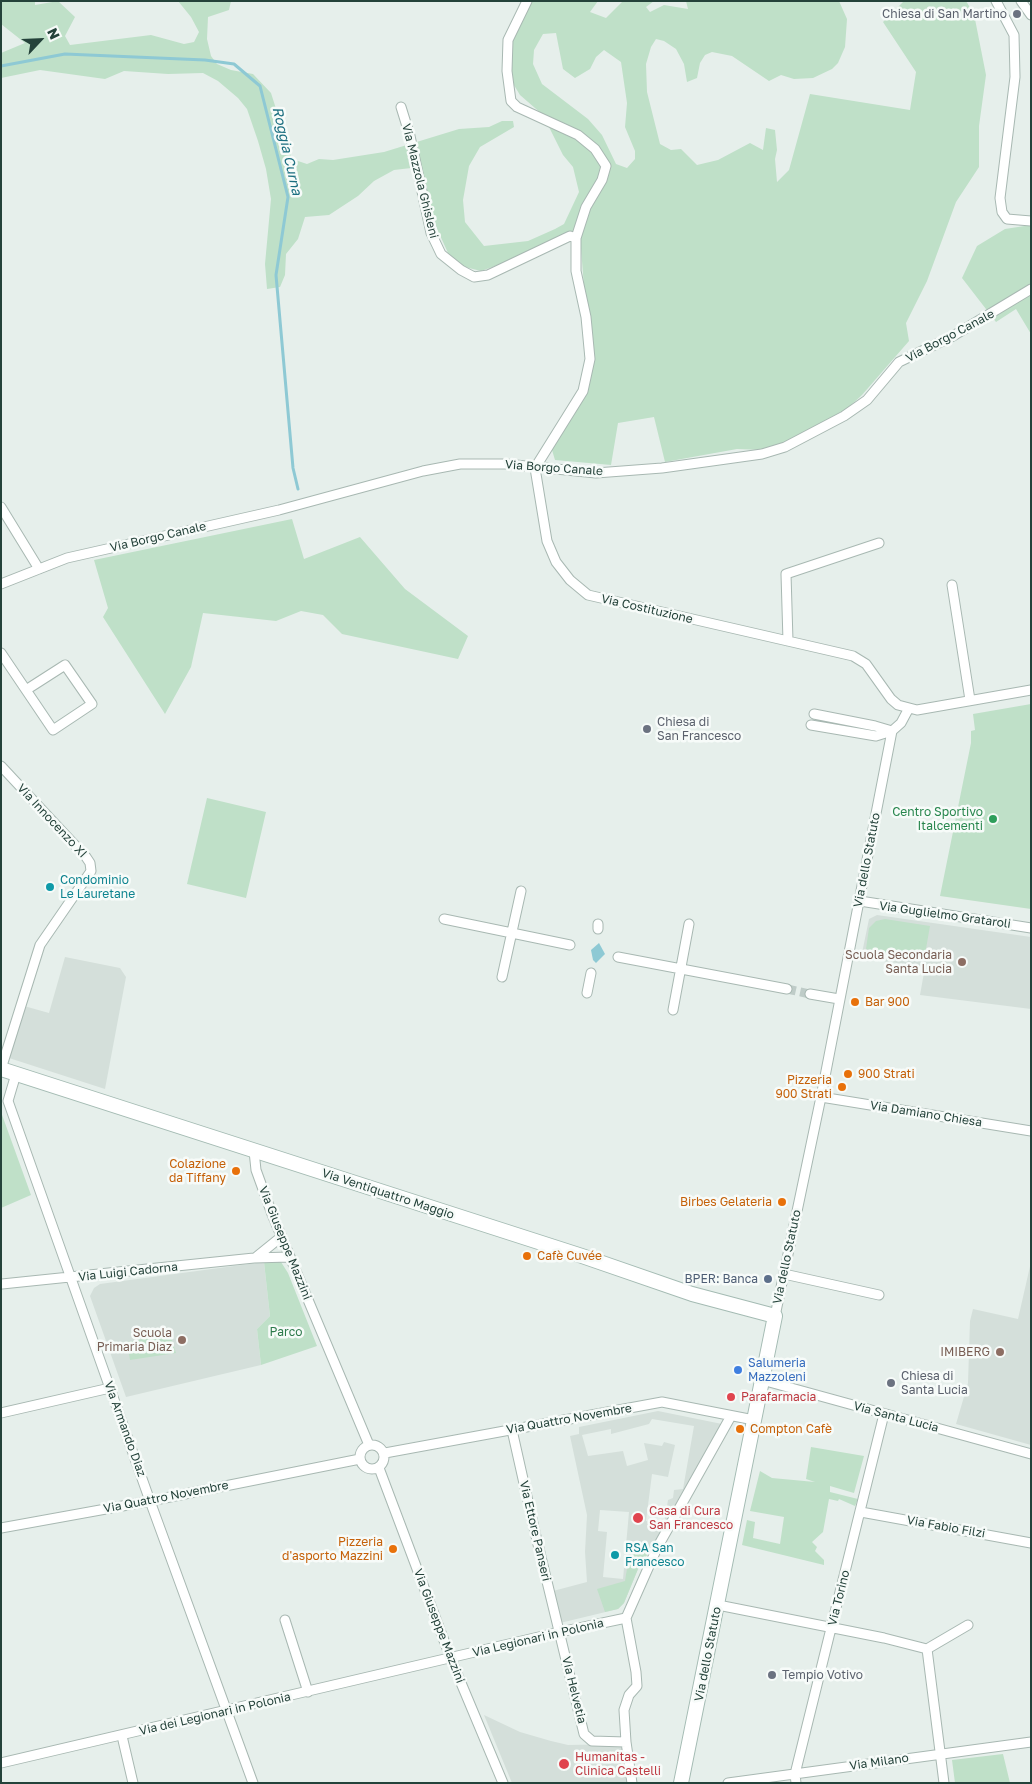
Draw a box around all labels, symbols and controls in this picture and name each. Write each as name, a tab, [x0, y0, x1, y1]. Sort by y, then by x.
place label: Chiesa di San Martino	[882, 7, 1007, 21]
marker: Chiesa di San Martino	[1011, 8, 1023, 20]
north arrow	[15, 15, 65, 65]
text: N	[44, 25, 64, 42]
water label: Roggia Curna	[269, 105, 305, 197]
street label: Via Mazzola Ghisleni	[399, 122, 441, 240]
street label: Via Borgo Canale	[903, 307, 997, 365]
street label: Via Borgo Canale	[505, 457, 603, 479]
street label: Via Borgo Canale	[109, 519, 207, 555]
street label: Via Costituzione	[600, 591, 694, 627]
place label: Chiesa di San Francesco	[657, 715, 741, 743]
marker: Chiesa di San Francesco	[641, 723, 653, 735]
street label: Via Innocenzo XI	[14, 781, 90, 861]
place label: Centro Sportivo Italcementi	[892, 805, 983, 833]
street label: Via dello Statuto	[851, 811, 883, 909]
marker: Centro Sportivo Italcementi	[987, 813, 999, 825]
place label: Condominio Le Lauretane	[60, 873, 135, 901]
marker: Condominio Le Lauretane	[44, 881, 56, 893]
street label: Via Guglielmo Grataroli	[878, 899, 1012, 931]
place label: Scuola Secondaria Santa Lucia	[845, 948, 952, 976]
marker: Scuola Secondaria Santa Lucia	[956, 956, 968, 968]
place label: Bar 900	[865, 995, 910, 1009]
marker: Bar 900	[849, 996, 861, 1008]
place label: 900 Strati	[858, 1067, 915, 1081]
marker: 900 Strati	[842, 1068, 854, 1080]
place label: Pizzeria 900 Strati	[775, 1073, 832, 1101]
marker: Pizzeria 900 Strati	[836, 1081, 848, 1093]
street label: Via Damiano Chiesa	[869, 1098, 983, 1130]
place label: Colazione da Tiffany	[169, 1157, 226, 1185]
marker: Colazione da Tiffany	[230, 1165, 242, 1177]
street label: Via Ventiquattro Maggio	[320, 1166, 456, 1222]
street label: Via Giuseppe Mazzini	[256, 1184, 314, 1302]
place label: Birbes Gelateria	[680, 1195, 772, 1209]
marker: Birbes Gelateria	[776, 1196, 788, 1208]
street label: Via dello Statuto	[770, 1209, 804, 1305]
place label: Cafè Cuvée	[537, 1249, 602, 1263]
marker: Cafè Cuvée	[521, 1250, 533, 1262]
street label: Via Luigi Cadorna	[77, 1260, 179, 1284]
place label: BPER: Banca	[685, 1272, 758, 1286]
marker: BPER: Banca	[762, 1273, 774, 1285]
park label: Parco	[270, 1325, 302, 1339]
place label: Scuola Primaria Diaz	[97, 1326, 172, 1354]
marker: Scuola Primaria Diaz	[176, 1334, 188, 1346]
place label: IMIBERG	[940, 1345, 990, 1359]
marker: IMIBERG	[994, 1346, 1006, 1358]
place label: Salumeria Mazzoleni	[748, 1356, 806, 1384]
marker: Salumeria Mazzoleni	[732, 1364, 744, 1376]
place label: Chiesa di Santa Lucia	[901, 1369, 968, 1397]
marker: Chiesa di Santa Lucia	[885, 1377, 897, 1389]
street label: Via Armando Diaz	[101, 1379, 149, 1479]
place label: Parafarmacia	[741, 1390, 816, 1404]
marker: Parafarmacia	[725, 1391, 737, 1403]
street label: Via Santa Lucia	[852, 1399, 940, 1435]
street label: Via Quattro Novembre	[505, 1401, 633, 1437]
place label: Compton Cafè	[750, 1422, 832, 1436]
marker: Compton Cafè	[734, 1423, 746, 1435]
street label: Via Quattro Novembre	[102, 1478, 230, 1516]
street label: Via Ettore Panseri	[516, 1479, 554, 1583]
place label: Casa di Cura San Francesco	[649, 1504, 733, 1532]
marker: Casa di Cura San Francesco	[631, 1511, 645, 1525]
street label: Via Fabio Filzi	[906, 1513, 986, 1541]
place label: Pizzeria d'asporto Mazzini	[282, 1535, 383, 1563]
place label: RSA San Francesco	[625, 1541, 684, 1569]
marker: Pizzeria d'asporto Mazzini	[387, 1543, 399, 1555]
marker: RSA San Francesco	[609, 1549, 621, 1561]
street label: Via Giuseppe Mazzini	[411, 1567, 467, 1685]
street label: Via Torino	[825, 1569, 853, 1627]
street label: Via dello Statuto	[692, 1605, 724, 1703]
street label: Via Legionari in Polonia	[471, 1616, 605, 1660]
street label: Via Helvetia	[559, 1655, 589, 1725]
place label: Tempio Votivo	[782, 1668, 863, 1682]
marker: Tempio Votivo	[766, 1669, 778, 1681]
street label: Via dei Legionari in Polonia	[138, 1690, 292, 1738]
place label: Humanitas - Clinica Castelli	[575, 1750, 661, 1778]
street label: Via Milano	[848, 1751, 910, 1773]
marker: Humanitas - Clinica Castelli	[557, 1757, 571, 1771]

